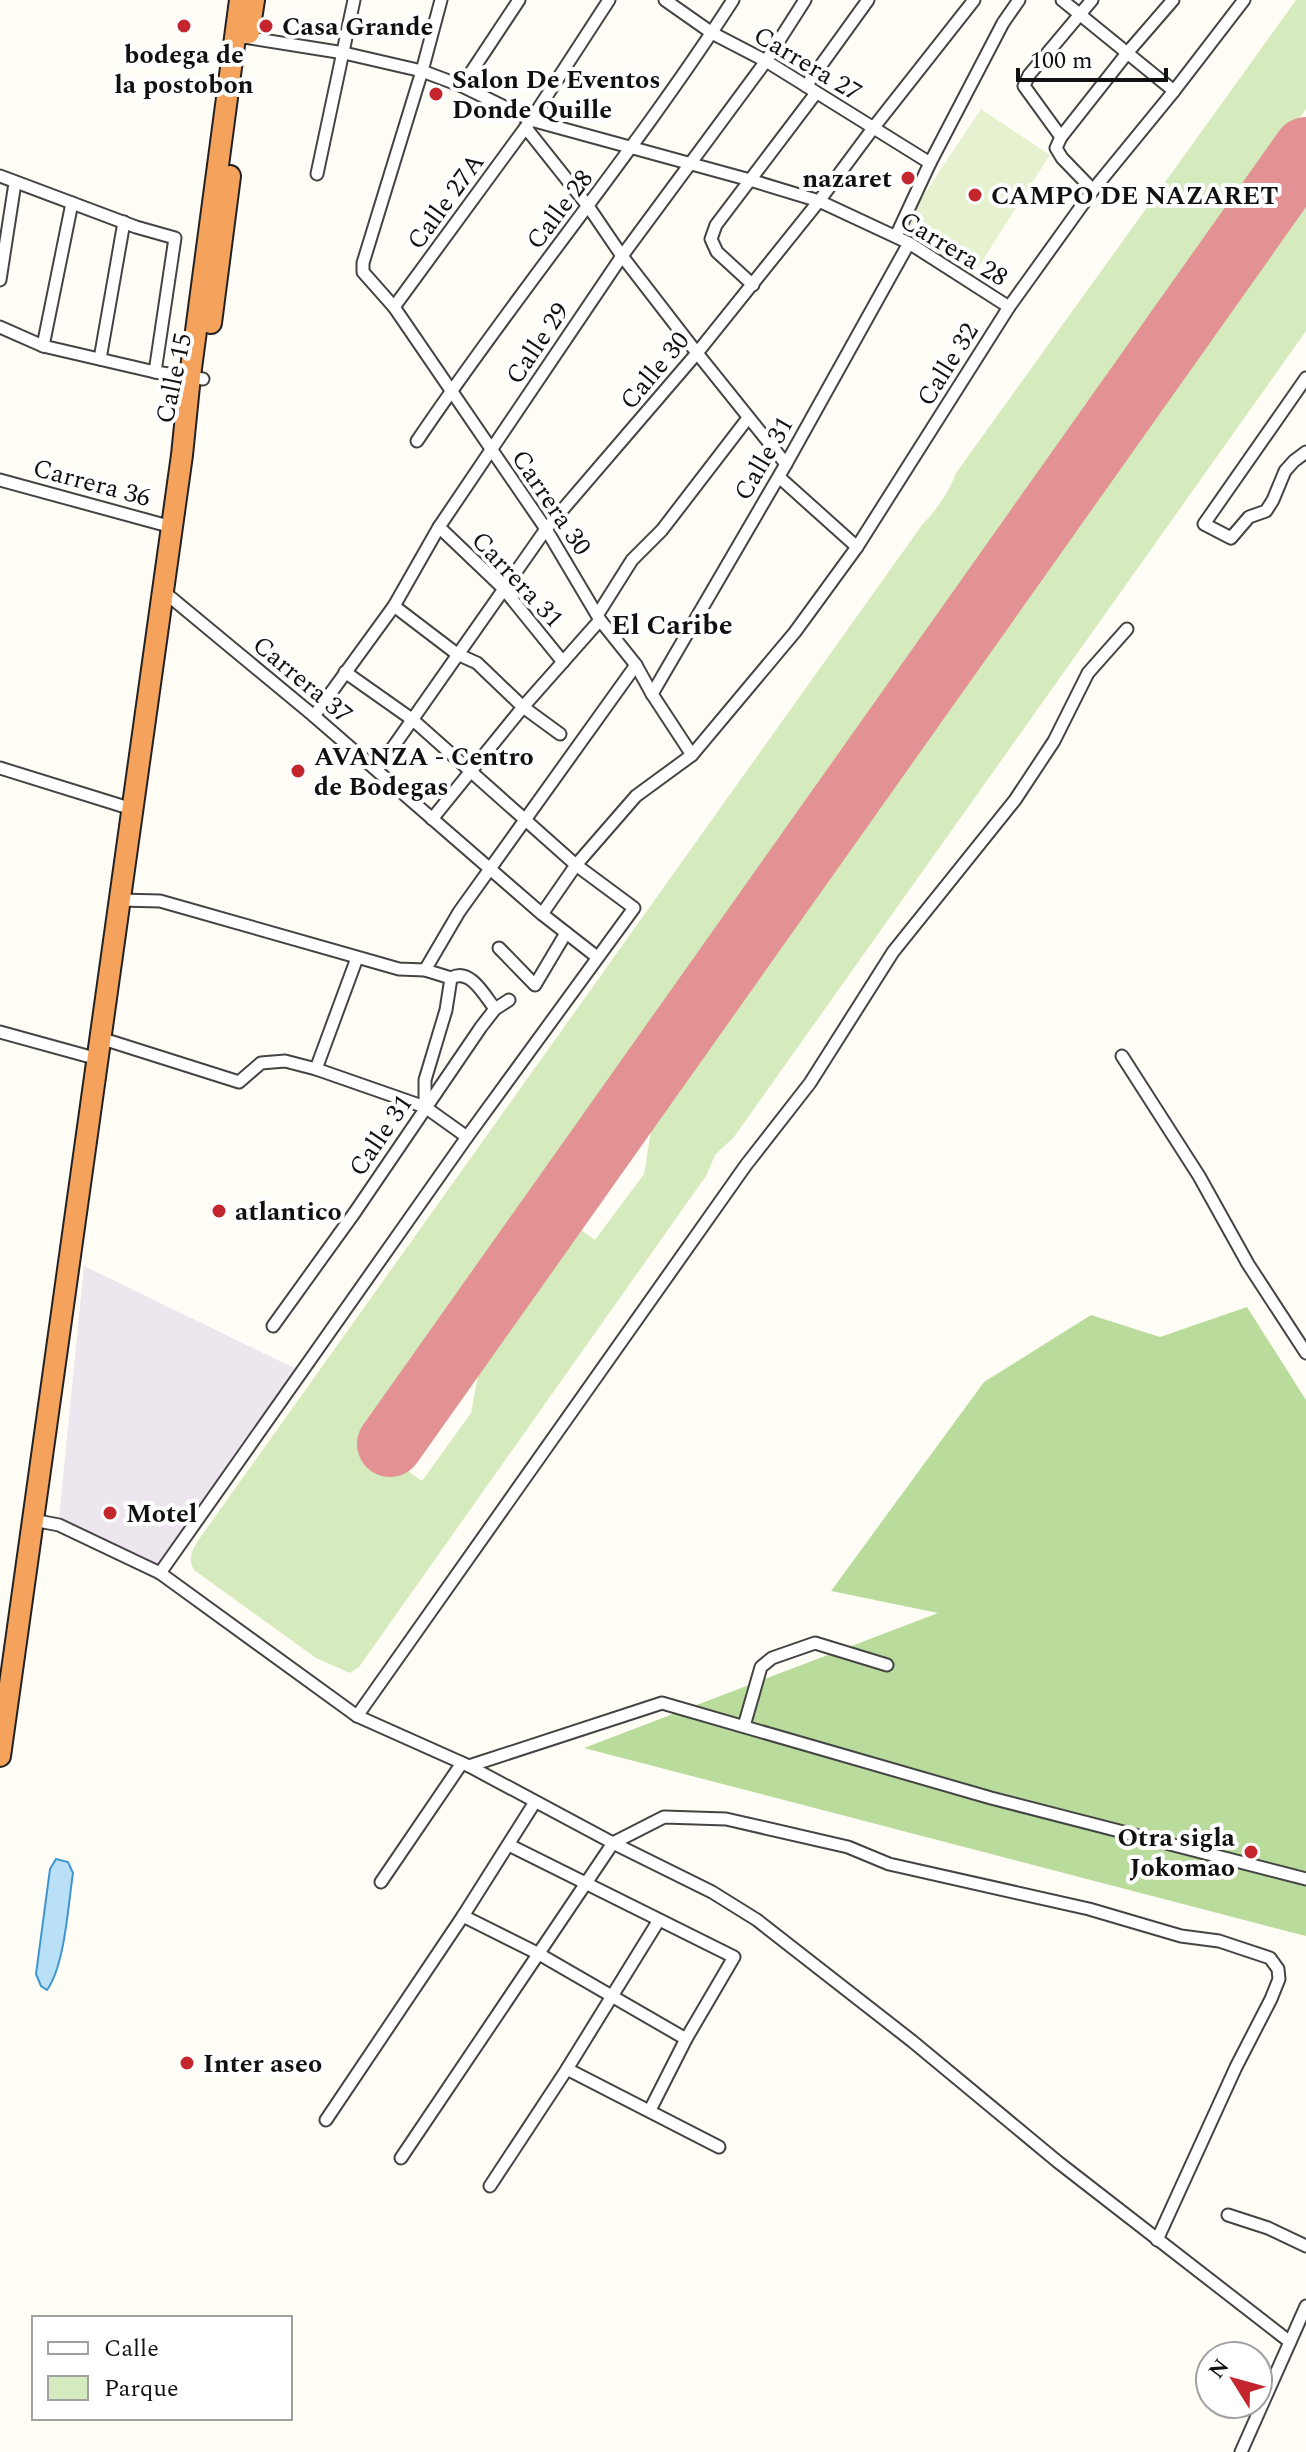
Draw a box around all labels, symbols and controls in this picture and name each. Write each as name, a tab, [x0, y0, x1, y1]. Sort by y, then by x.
place label: Casa Grande	[282, 7, 433, 47]
street label: Carrera 27	[745, 16, 869, 112]
marker: bodega de la postobon	[175, 17, 193, 35]
marker: Casa Grande	[257, 17, 275, 35]
scale bar	[1018, 32, 1166, 82]
place label: bodega de la postobon	[114, 35, 254, 105]
text: 100 m	[1030, 43, 1093, 79]
place label: Salon De Eventos Donde Quille	[452, 60, 661, 130]
marker: Salon De Eventos Donde Quille	[427, 85, 445, 103]
street label: Calle 27A	[397, 145, 495, 258]
place label: nazaret	[802, 159, 892, 199]
street label: Calle 28	[516, 161, 603, 258]
marker: nazaret	[899, 169, 917, 187]
place label: CAMPO DE NAZARET	[991, 176, 1278, 216]
marker: CAMPO DE NAZARET	[966, 186, 984, 204]
street label: Carrera 28	[891, 201, 1015, 297]
street label: Calle 29	[496, 294, 580, 393]
street label: Calle 32	[907, 315, 989, 414]
street label: Calle 30	[610, 323, 700, 419]
street label: Calle 15	[145, 329, 203, 427]
street label: Calle 31	[724, 409, 804, 508]
street label: Carrera 30	[501, 441, 601, 564]
street label: Carrera 36	[28, 448, 155, 518]
street label: Carrera 31	[462, 522, 573, 637]
district label: El Caribe	[611, 604, 733, 647]
street label: Carrera 37	[243, 626, 361, 734]
place label: AVANZA - Centro de Bodegas	[314, 737, 534, 807]
marker: AVANZA - Centro de Bodegas	[289, 762, 307, 780]
street label: Calle 31	[339, 1086, 423, 1185]
place label: atlantico	[235, 1192, 342, 1232]
marker: atlantico	[210, 1202, 228, 1220]
place label: Motel	[126, 1494, 197, 1534]
marker: Motel	[101, 1504, 119, 1522]
place label: Otra sigla Jokomao	[1117, 1818, 1236, 1888]
marker: Otra sigla Jokomao	[1242, 1843, 1260, 1861]
place label: Inter aseo	[203, 2044, 322, 2084]
marker: Inter aseo	[178, 2054, 196, 2072]
legend	[32, 2316, 292, 2420]
text: Calle	[104, 2331, 159, 2367]
north arrow	[1194, 2340, 1274, 2420]
text: N	[1201, 2352, 1238, 2386]
text: Parque	[104, 2371, 179, 2407]

